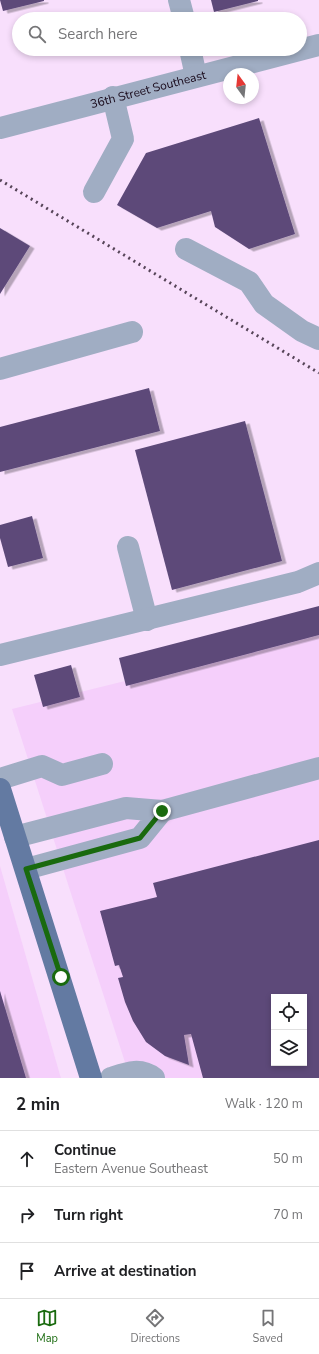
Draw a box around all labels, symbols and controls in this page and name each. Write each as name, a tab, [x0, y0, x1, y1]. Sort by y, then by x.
search box	[12, 12, 307, 56]
icon: search	[26, 23, 48, 45]
text: Search here	[58, 24, 138, 44]
street label: 36th Street Southeast	[89, 67, 208, 112]
north arrow	[223, 68, 259, 104]
route end	[153, 802, 171, 820]
route start	[52, 968, 70, 986]
map controls	[271, 994, 307, 1066]
button: locate	[271, 994, 307, 1030]
button: layers	[271, 1030, 307, 1066]
text: 2 min	[16, 1093, 60, 1116]
text: Walk · 120 m	[225, 1095, 303, 1113]
text: Continue	[54, 1140, 116, 1160]
icon: ahead	[16, 1148, 38, 1170]
text: 50 m	[273, 1150, 303, 1168]
text: Eastern Avenue Southeast	[54, 1160, 208, 1178]
icon: right	[16, 1204, 38, 1226]
text: Turn right	[54, 1205, 123, 1225]
text: 70 m	[273, 1206, 303, 1224]
icon: arrive	[16, 1260, 38, 1282]
text: Arrive at destination	[54, 1261, 197, 1281]
tab: Map	[36, 1307, 58, 1346]
tab: Directions	[130, 1307, 180, 1346]
tab: Saved	[252, 1307, 283, 1346]

